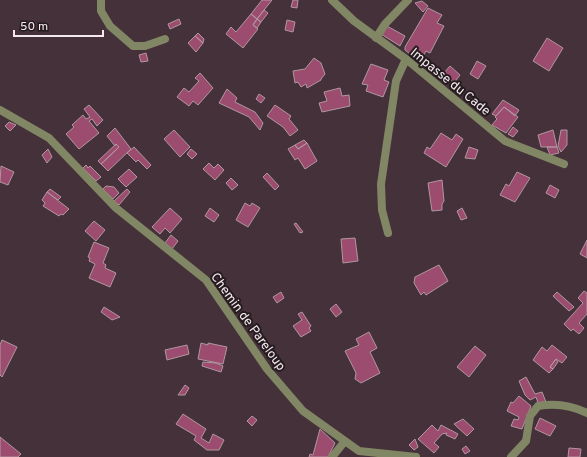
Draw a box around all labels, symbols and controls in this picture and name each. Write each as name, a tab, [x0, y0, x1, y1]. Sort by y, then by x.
scale bar	[14, 12, 103, 38]
text: 50 m	[20, 19, 48, 35]
street label: Impasse du Cade	[406, 45, 493, 120]
street label: Chemin de Pareloup	[206, 270, 288, 374]

